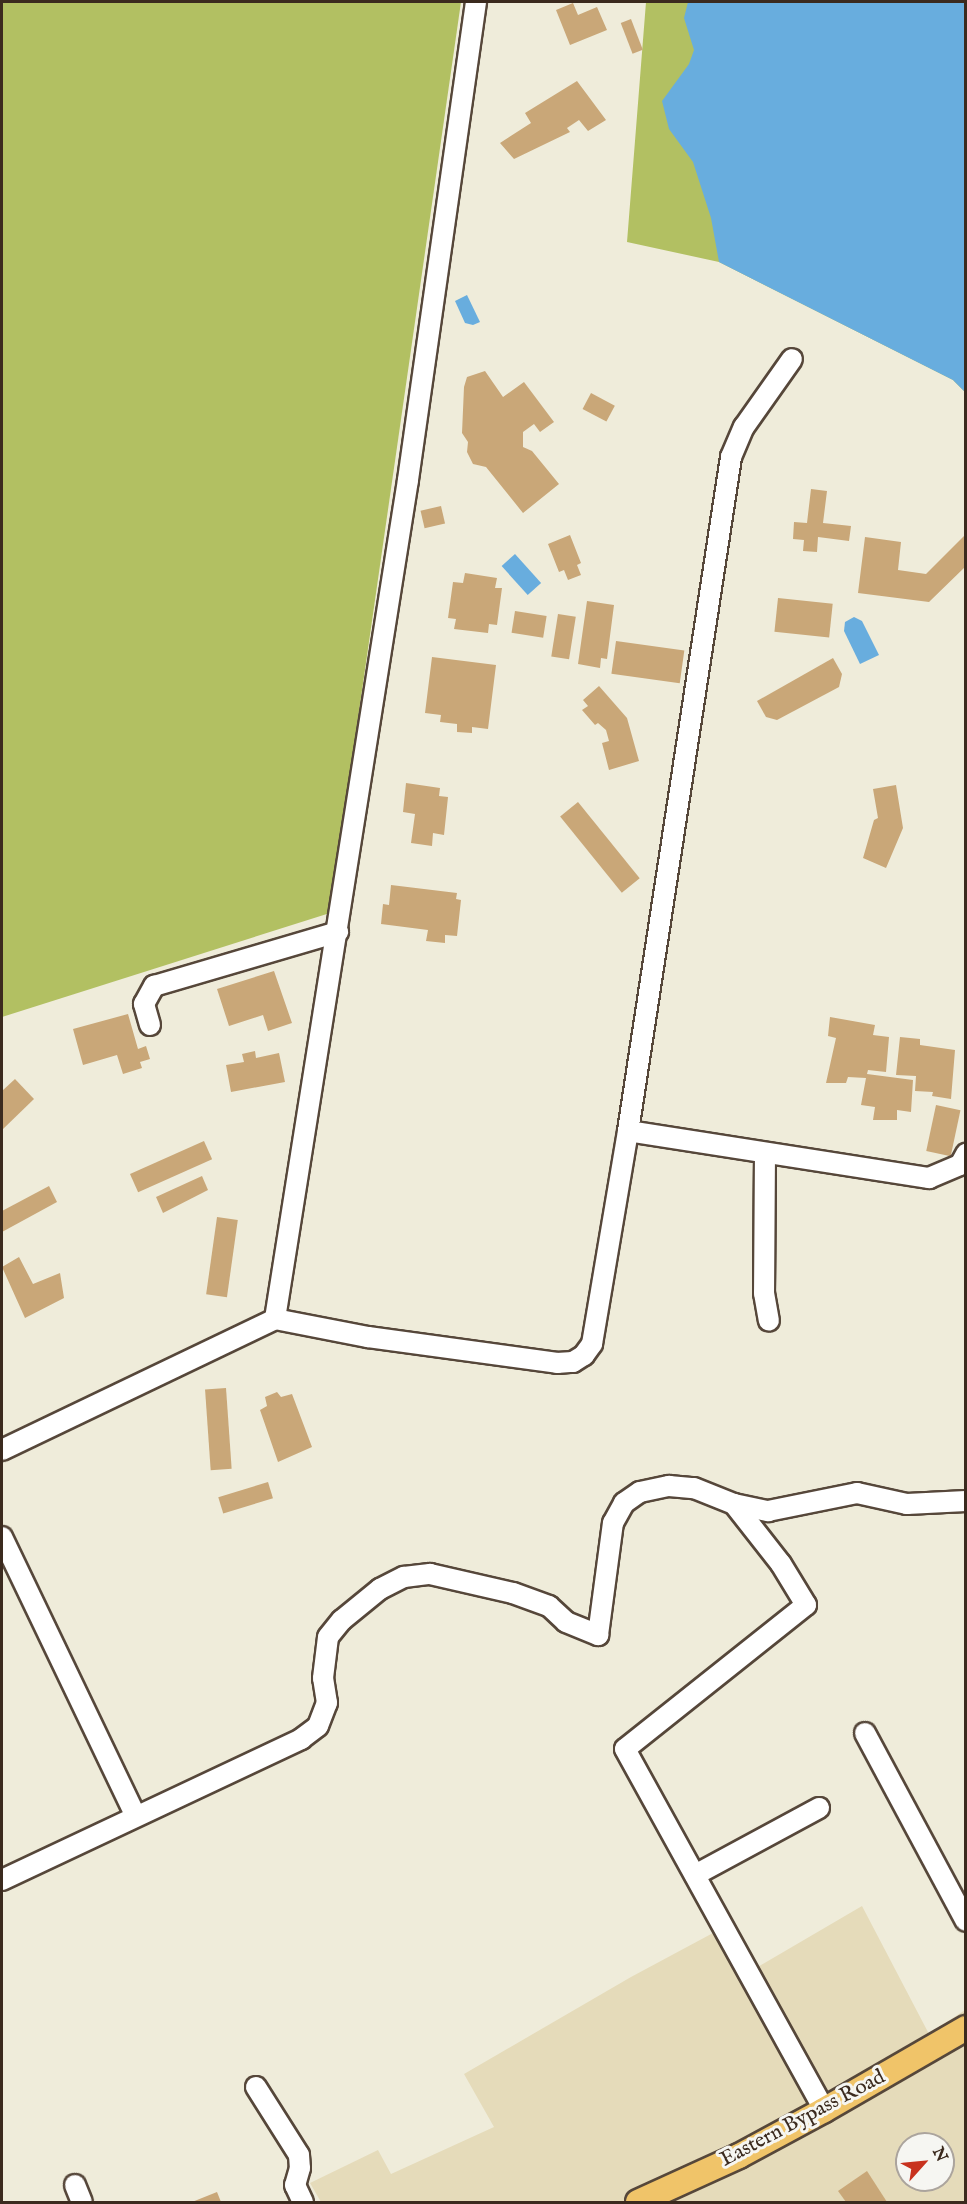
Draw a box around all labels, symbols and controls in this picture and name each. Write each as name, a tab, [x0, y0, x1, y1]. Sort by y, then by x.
street label: Eastern Bypass Road	[716, 2065, 890, 2173]
north arrow	[895, 2132, 955, 2192]
text: N	[927, 2144, 951, 2165]

